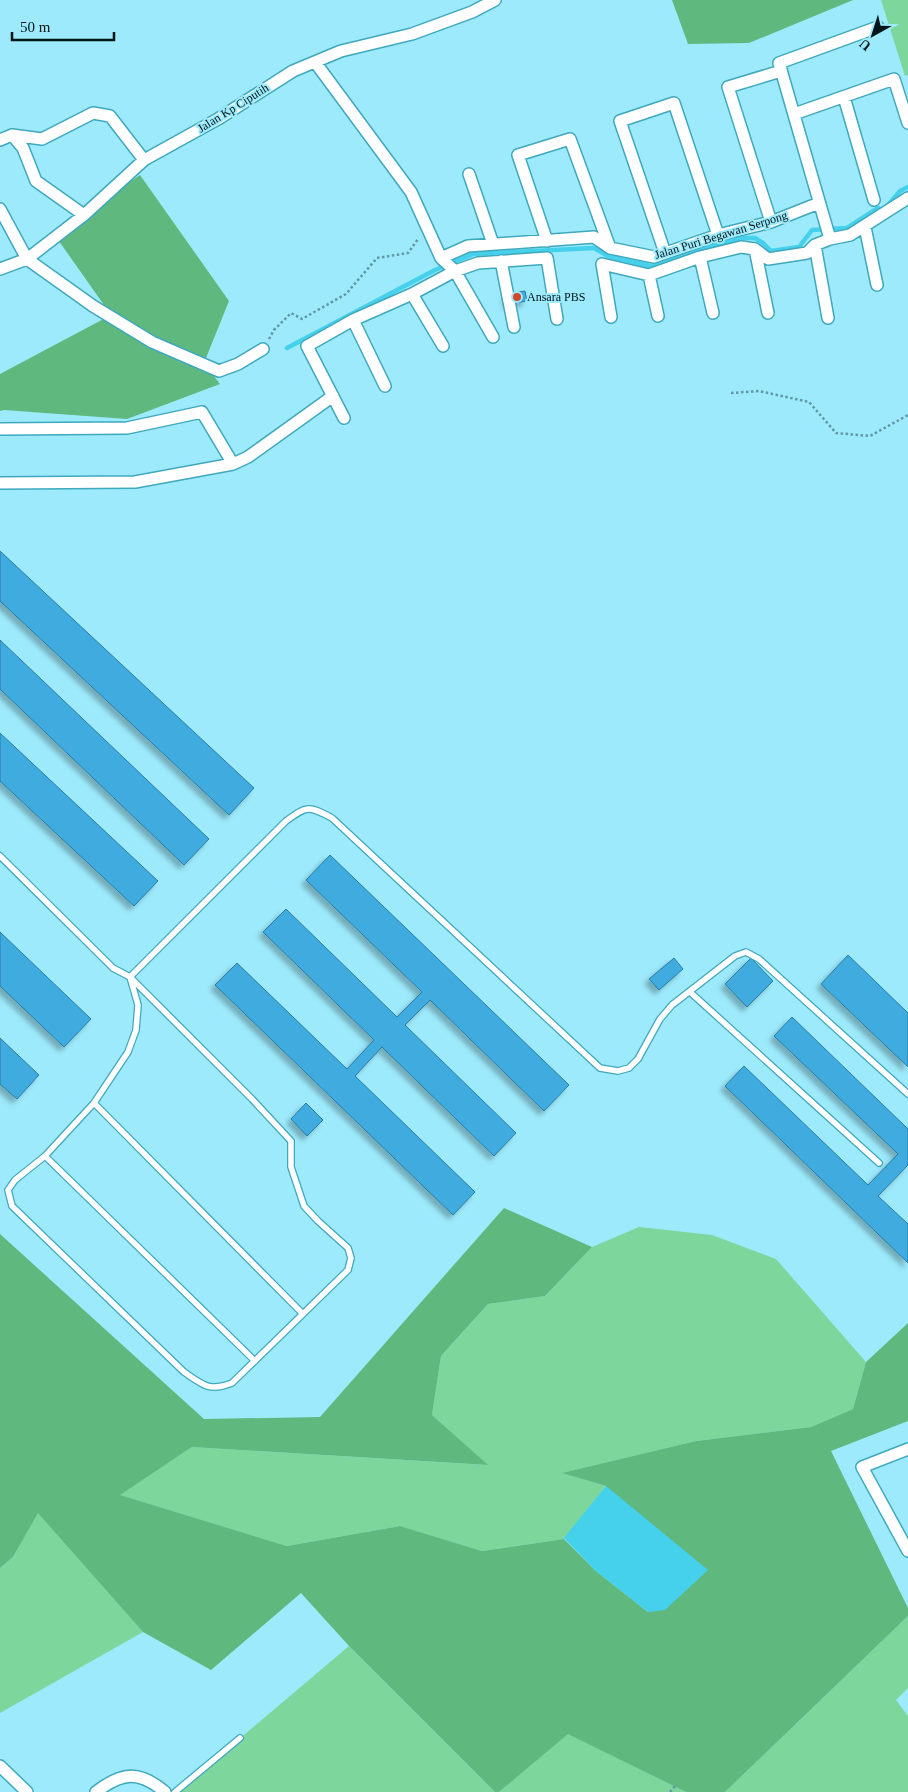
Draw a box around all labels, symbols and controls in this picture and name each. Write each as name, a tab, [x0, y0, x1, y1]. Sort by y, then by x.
scale bar	[12, 10, 115, 42]
north arrow	[848, 10, 898, 60]
text: 50 m	[20, 19, 51, 35]
text: U	[856, 36, 874, 54]
street label: Jalan Kp Ciputih	[195, 81, 271, 135]
street label: Jalan Puri Begawan Serpong	[653, 208, 789, 262]
place label: Ansara PBS	[527, 290, 585, 304]
marker: Ansara PBS	[511, 291, 523, 303]

